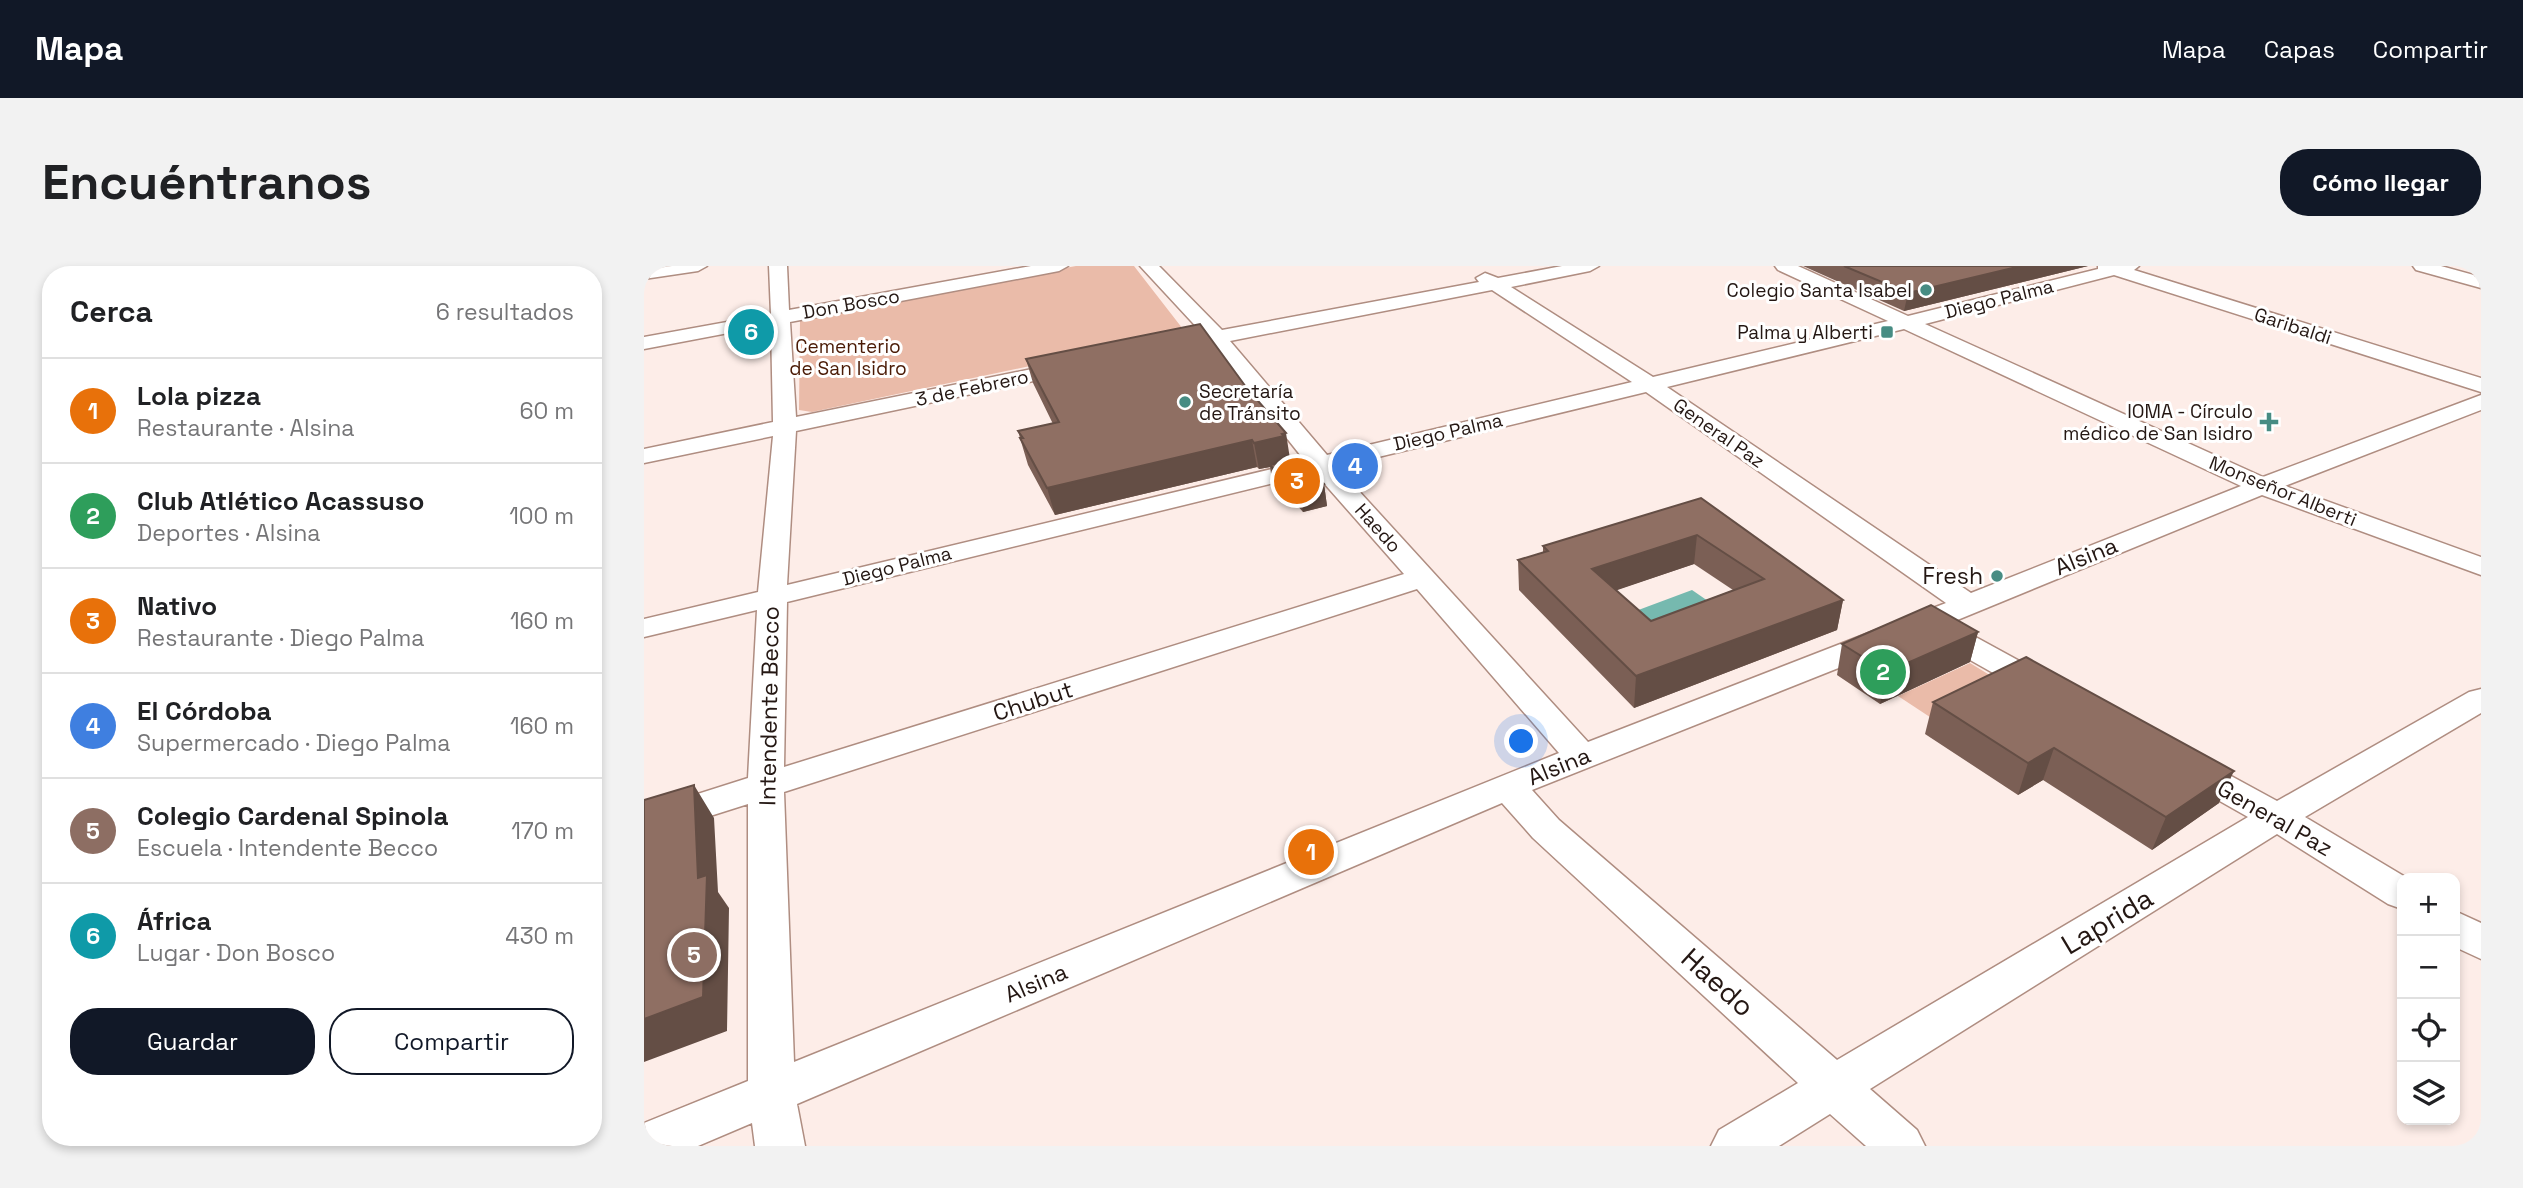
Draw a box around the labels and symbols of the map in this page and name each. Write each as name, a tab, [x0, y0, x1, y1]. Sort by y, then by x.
street label: Diego Palma	[1942, 273, 2056, 325]
place label: Colegio Santa Isabel	[1727, 278, 1912, 303]
marker: Colegio Santa Isabel	[1918, 282, 1934, 298]
street label: Don Bosco	[800, 283, 902, 325]
street label: Garibaldi	[2251, 302, 2335, 350]
pin: 6	[728, 306, 774, 358]
place label: Palma y Alberti	[1737, 320, 1873, 345]
marker: Palma y Alberti	[1879, 324, 1895, 340]
park label: Cementerio de San Isidro	[789, 334, 907, 381]
street label: 3 de Febrero	[913, 364, 1031, 412]
place label: Secretaría de Tránsito	[1199, 379, 1301, 426]
street label: General Paz	[1668, 392, 1770, 474]
marker: Secretaría de Tránsito	[1177, 394, 1193, 410]
place label: IOMA - Círculo médico de San Isidro	[2063, 399, 2253, 446]
street label: Diego Palma	[1391, 407, 1505, 457]
marker: IOMA - Círculo médico de San Isidro	[2259, 412, 2279, 432]
pin: 4	[1332, 440, 1378, 492]
street label: Monseñor Alberti	[2206, 450, 2360, 532]
pin: 3	[1274, 455, 1320, 507]
street label: Haedo	[1349, 498, 1407, 558]
street label: Alsina	[2050, 530, 2122, 582]
street label: Diego Palma	[840, 540, 954, 592]
place label: Fresh	[1922, 561, 1983, 591]
marker: Fresh	[1989, 568, 2005, 584]
street label: Intendente Becco	[752, 606, 786, 806]
pin: 2	[1860, 646, 1906, 698]
street label: Chubut	[989, 674, 1077, 728]
your location	[1504, 724, 1538, 758]
street label: Alsina	[1523, 740, 1595, 792]
street label: General Paz	[2212, 773, 2338, 863]
pin: 1	[1288, 826, 1334, 878]
street label: Laprida	[2054, 880, 2160, 962]
pin: 5	[671, 929, 717, 981]
street label: Haedo	[1674, 940, 1762, 1024]
street label: Alsina	[1000, 956, 1072, 1010]

